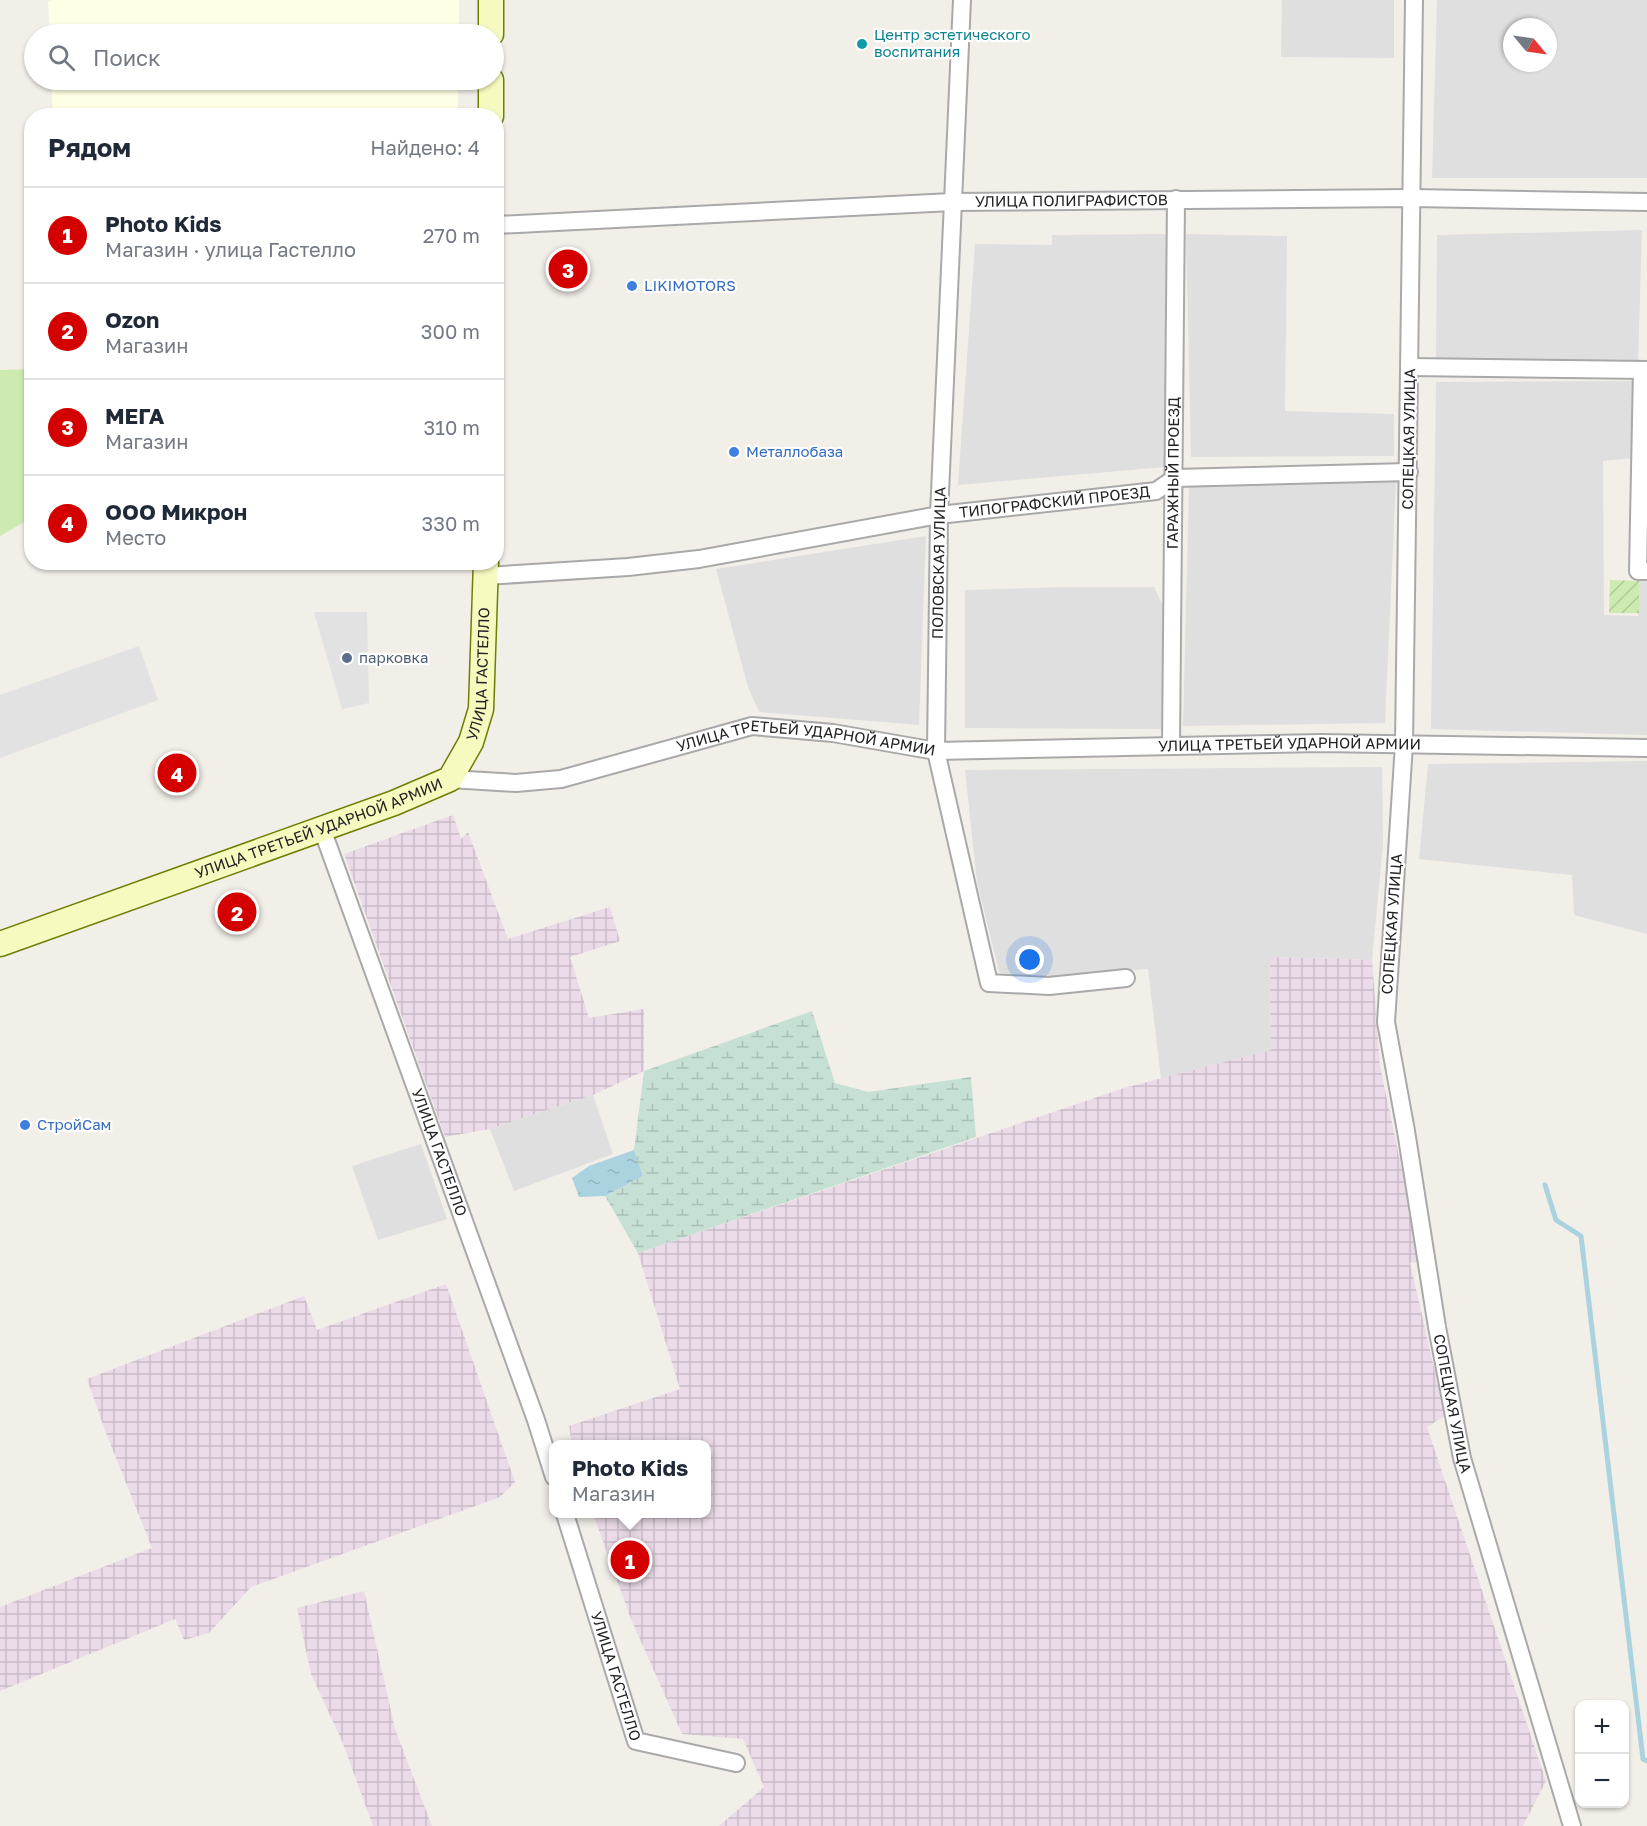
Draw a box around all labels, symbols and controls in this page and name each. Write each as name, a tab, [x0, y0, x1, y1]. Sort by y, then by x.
north arrow	[1503, 18, 1557, 72]
search box	[24, 24, 504, 90]
place label: Центр эстетического воспитания	[874, 25, 1030, 60]
marker: Центр эстетического воспитания	[855, 37, 869, 51]
icon: search	[45, 41, 78, 74]
text: Поиск	[93, 44, 161, 71]
text: Рядом	[48, 132, 131, 163]
text: Найдено: 4	[370, 135, 480, 159]
street label: УЛИЦА ПОЛИГРАФИСТОВ	[975, 190, 1168, 210]
text: Photo Kids	[105, 210, 221, 237]
text: 1	[62, 223, 73, 247]
text: 270 m	[423, 223, 480, 247]
text: Магазин · улица Гастелло	[105, 237, 356, 261]
pin: 3	[548, 246, 588, 292]
place label: LIKIMOTORS	[644, 276, 736, 294]
marker: LIKIMOTORS	[625, 279, 639, 293]
text: Ozon	[105, 306, 159, 333]
text: 2	[61, 319, 74, 343]
text: 300 m	[421, 319, 480, 343]
text: Магазин	[105, 333, 189, 357]
street label: СОПЕЦКАЯ УЛИЦА	[1398, 368, 1418, 510]
street label: ГАРАЖНЫЙ ПРОЕЗД	[1163, 397, 1182, 549]
text: МЕГА	[105, 402, 164, 429]
text: 3	[61, 415, 74, 439]
text: 310 m	[424, 415, 480, 439]
text: Магазин	[105, 429, 189, 453]
place label: Металлобаза	[746, 442, 843, 460]
marker: Металлобаза	[727, 445, 741, 459]
street label: ТИПОГРАФСКИЙ ПРОЕЗД	[958, 482, 1151, 521]
street label: ПОЛОВСКАЯ УЛИЦА	[928, 487, 948, 639]
text: ООО Микрон	[105, 498, 247, 525]
text: 4	[61, 511, 74, 535]
text: 330 m	[422, 511, 480, 535]
text: Место	[105, 525, 166, 549]
street label: УЛИЦА ГАСТЕЛЛО	[462, 607, 492, 743]
place label: парковка	[359, 648, 428, 666]
marker: парковка	[340, 651, 354, 665]
text: УЛИЦА ТРЕТЬЕЙ УДАРНОЙ АРМИИ	[674, 716, 937, 759]
street label: УЛИЦА ТРЕТЬЕЙ УДАРНОЙ АРМИИ	[1158, 733, 1421, 754]
street label: УЛИЦА ТРЕТЬЕЙ УДАРНОЙ АРМИИ	[676, 741, 938, 759]
pin: 4	[158, 750, 196, 796]
street label: УЛИЦА ТРЕТЬЕЙ УДАРНОЙ АРМИИ	[192, 773, 445, 882]
street label: СОПЕЦКАЯ УЛИЦА	[1377, 853, 1405, 995]
pin: 2	[218, 890, 256, 934]
your location	[1015, 945, 1044, 974]
street label: УЛИЦА ГАСТЕЛЛО	[409, 1086, 471, 1218]
place label: СтройСам	[37, 1115, 111, 1133]
marker: СтройСам	[18, 1118, 32, 1132]
street label: СОПЕЦКАЯ УЛИЦА	[1431, 1332, 1476, 1475]
popup	[549, 1440, 711, 1518]
text: Photo Kids	[572, 1454, 688, 1481]
text: Магазин	[572, 1481, 655, 1505]
pin: 1	[610, 1538, 650, 1582]
street label: УЛИЦА ГАСТЕЛЛО	[588, 1609, 645, 1743]
map controls	[1575, 1700, 1629, 1808]
button: +	[1575, 1700, 1629, 1754]
button: −	[1575, 1754, 1629, 1808]

